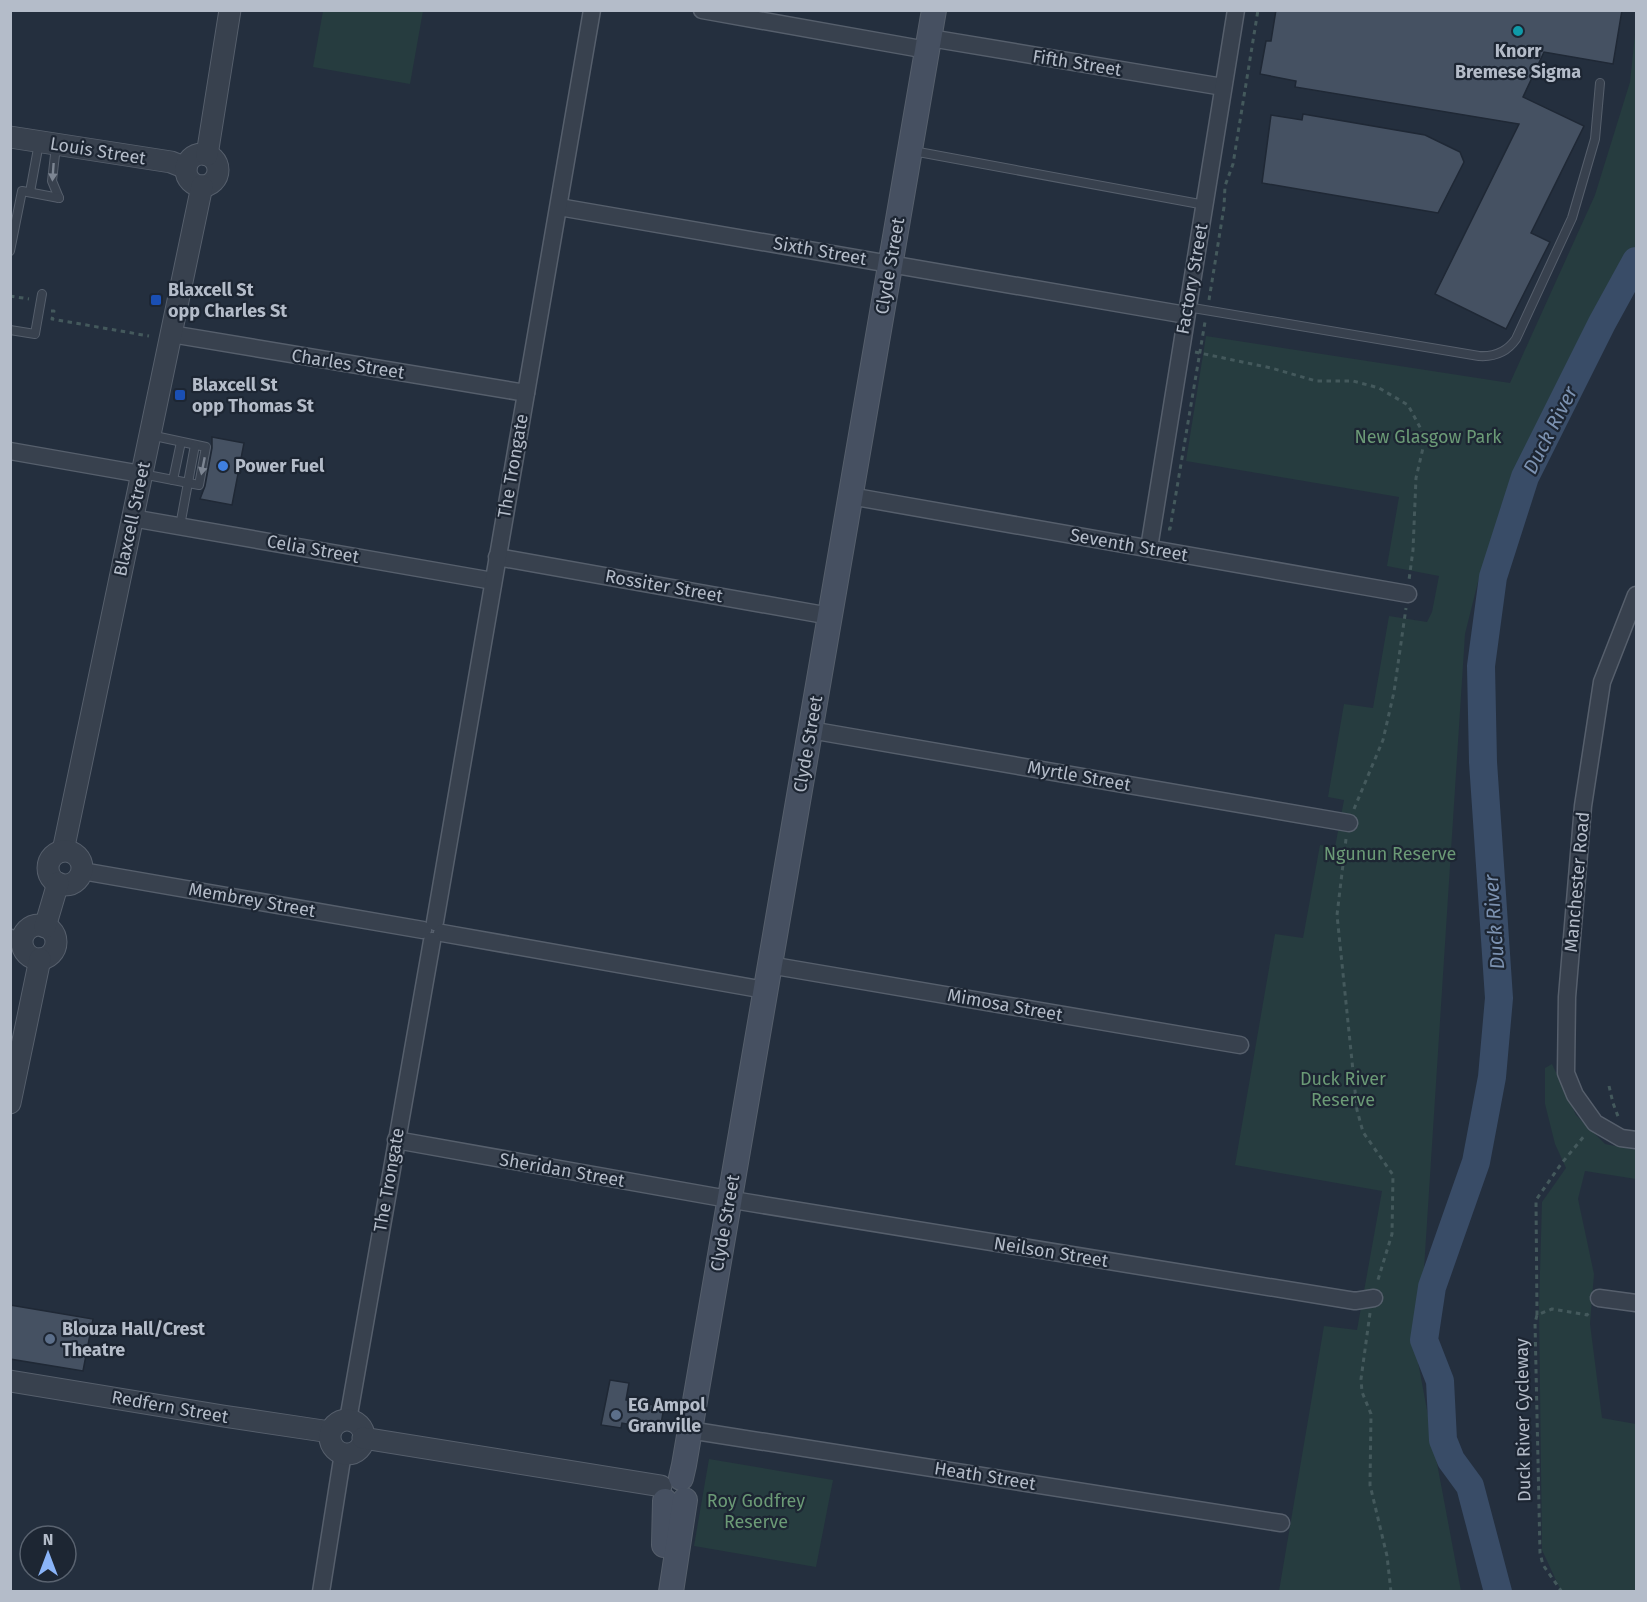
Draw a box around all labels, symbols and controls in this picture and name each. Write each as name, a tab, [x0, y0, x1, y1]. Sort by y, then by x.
marker: Knorr Bremese Sigma	[1511, 24, 1525, 38]
place label: Knorr Bremese Sigma	[1455, 40, 1581, 83]
street label: Fifth Street	[1031, 45, 1124, 81]
street label: Louis Street	[49, 133, 148, 169]
one-way arrow	[49, 163, 58, 182]
street label: Clyde Street	[871, 215, 909, 316]
street label: Factory Street	[1171, 221, 1213, 336]
street label: Sixth Street	[772, 232, 869, 270]
place label: Blaxcell St opp Charles St	[168, 279, 288, 322]
marker: Blaxcell St opp Charles St	[149, 293, 163, 307]
street label: Charles Street	[290, 344, 407, 384]
place label: Blaxcell St opp Thomas St	[192, 374, 315, 417]
water label: Duck River	[1518, 381, 1583, 478]
marker: Blaxcell St opp Thomas St	[173, 388, 187, 402]
street label: The Trongate	[493, 412, 533, 520]
park label: New Glasgow Park	[1354, 426, 1502, 448]
place label: Power Fuel	[235, 455, 325, 477]
one-way arrow	[198, 457, 207, 476]
street label: Blaxcell Street	[109, 459, 155, 578]
marker: Power Fuel	[216, 459, 230, 473]
street label: Seventh Street	[1068, 524, 1190, 566]
street label: Celia Street	[265, 530, 361, 568]
street label: Rossiter Street	[603, 565, 725, 607]
street label: Clyde Street	[789, 693, 827, 794]
street label: Myrtle Street	[1026, 756, 1133, 796]
street label: Manchester Road	[1560, 811, 1594, 953]
park label: Ngunun Reserve	[1324, 843, 1456, 865]
water label: Duck River	[1479, 872, 1509, 970]
street label: Membrey Street	[187, 878, 318, 922]
street label: Mimosa Street	[946, 984, 1065, 1026]
park label: Duck River Reserve	[1300, 1068, 1386, 1111]
street label: The Trongate	[369, 1126, 409, 1234]
street label: Sheridan Street	[498, 1148, 627, 1192]
street label: Clyde Street	[706, 1172, 744, 1273]
street label: Neilson Street	[992, 1232, 1110, 1272]
place label: Blouza Hall/Crest Theatre	[62, 1318, 206, 1361]
marker: Blouza Hall/Crest Theatre	[43, 1332, 57, 1346]
street label: Duck River Cycleway	[1511, 1338, 1535, 1502]
street label: Redfern Street	[110, 1386, 230, 1428]
place label: EG Ampol Granville	[628, 1394, 706, 1437]
marker: EG Ampol Granville	[609, 1408, 623, 1422]
street label: Heath Street	[933, 1457, 1038, 1495]
park label: Roy Godfrey Reserve	[707, 1490, 805, 1533]
north arrow	[18, 1524, 78, 1584]
text: N	[43, 1530, 53, 1549]

